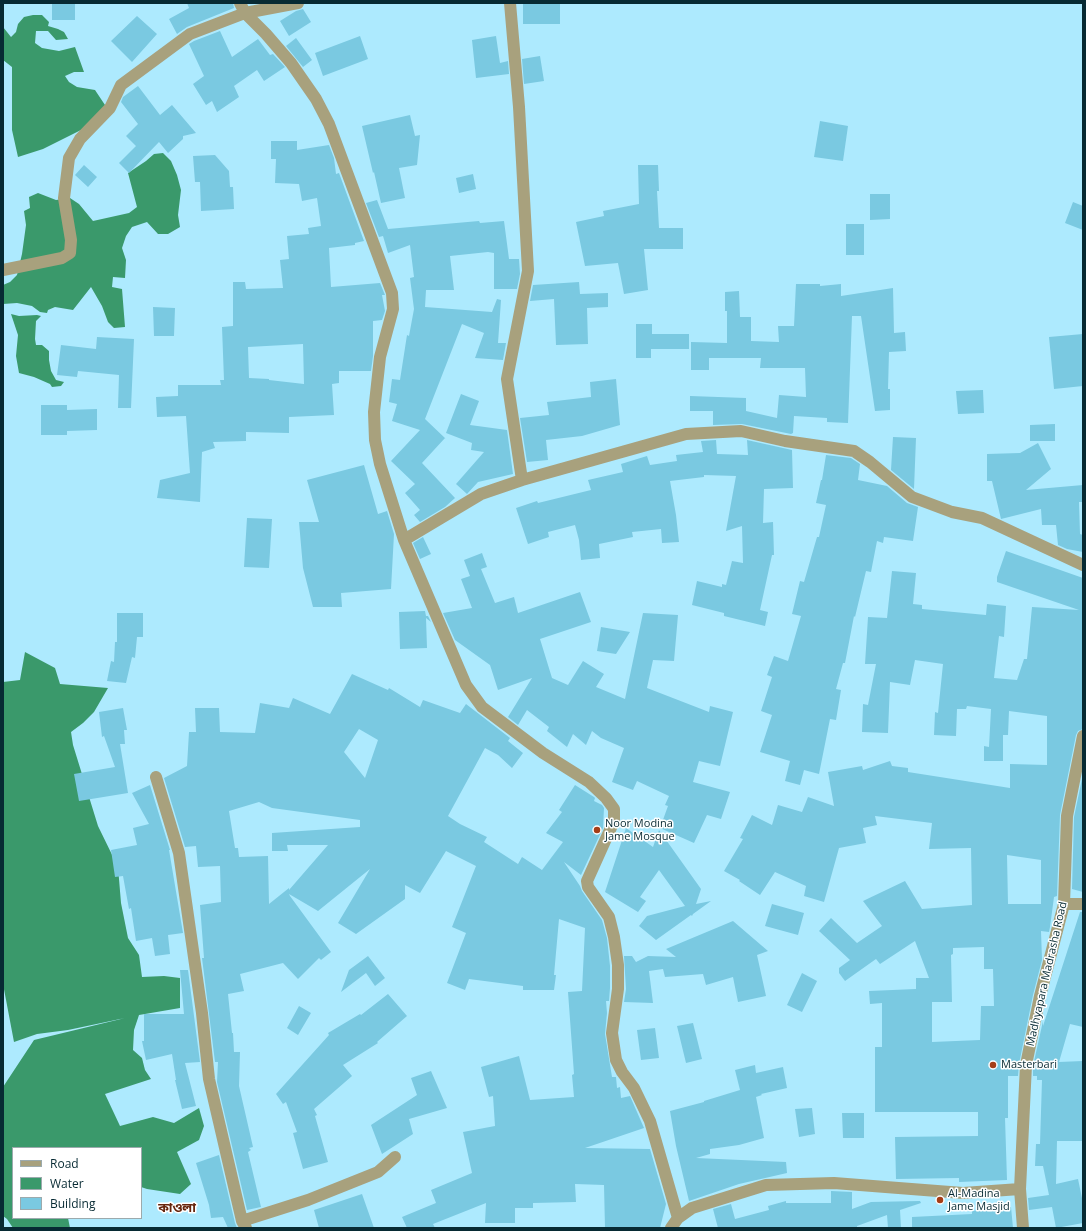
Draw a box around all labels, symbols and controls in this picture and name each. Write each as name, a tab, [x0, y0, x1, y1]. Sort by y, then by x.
place label: Noor Modina Jame Mosque	[605, 817, 675, 843]
marker: Noor Modina Jame Mosque	[592, 825, 602, 835]
street label: Madhyapara Madrasha Road	[1024, 900, 1070, 1048]
place label: Masterbari	[1001, 1058, 1057, 1072]
marker: Masterbari	[988, 1060, 998, 1070]
legend	[12, 1147, 142, 1219]
text: Road	[50, 1155, 79, 1172]
text: Water	[50, 1175, 84, 1192]
place label: Al-Madina Jame Masjid	[948, 1187, 1010, 1213]
text: Building	[50, 1195, 95, 1212]
marker: Al-Madina Jame Masjid	[935, 1195, 945, 1205]
district label: কাওলা	[158, 1200, 196, 1216]

